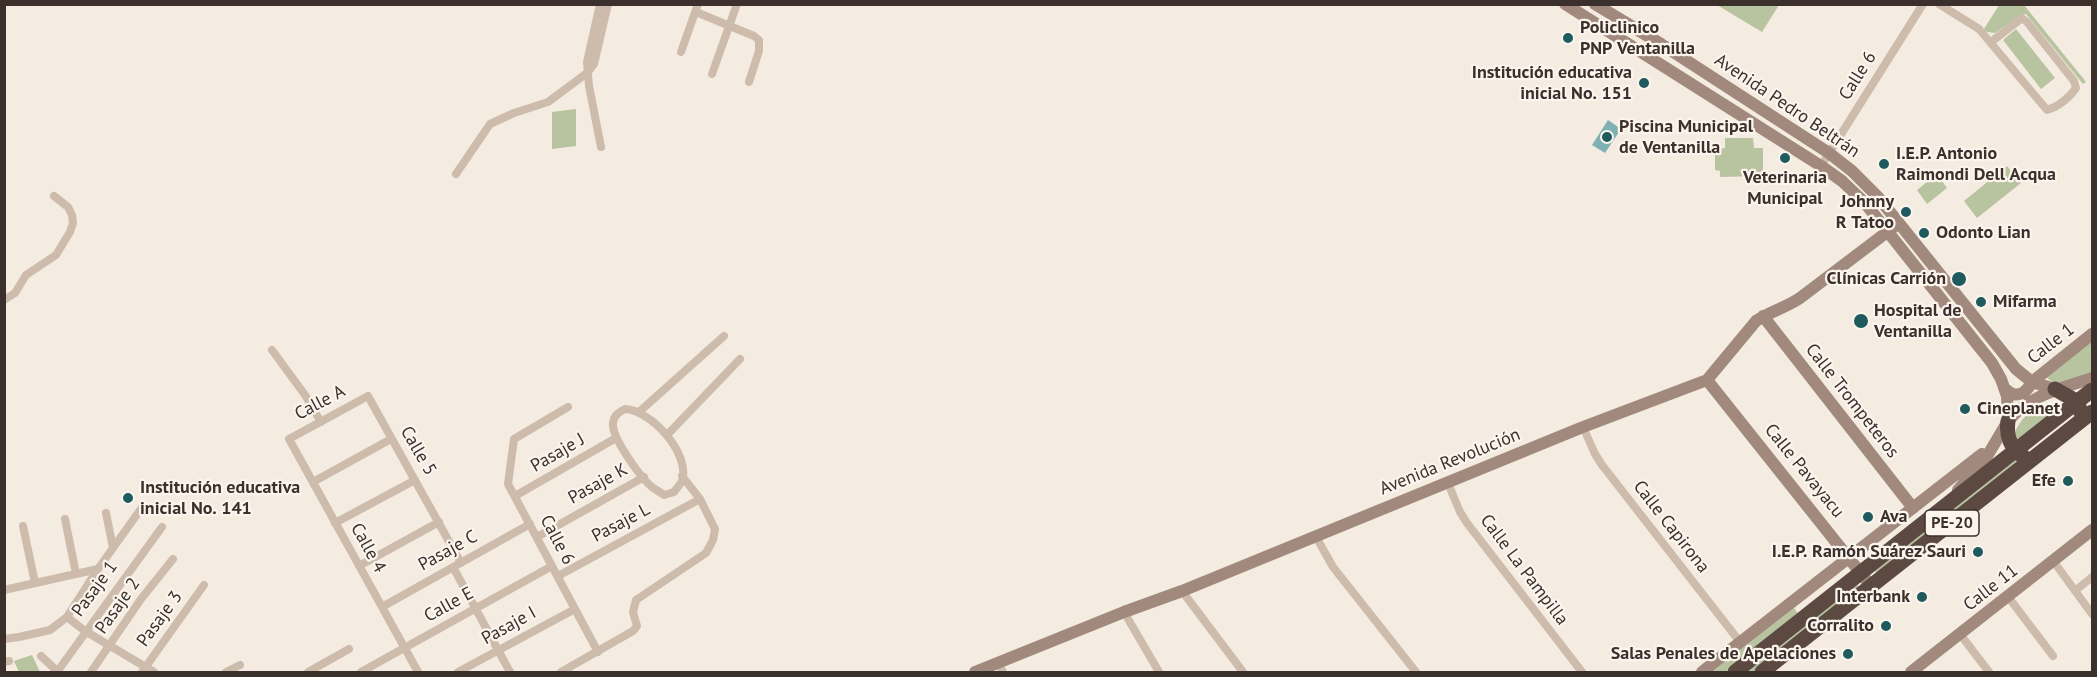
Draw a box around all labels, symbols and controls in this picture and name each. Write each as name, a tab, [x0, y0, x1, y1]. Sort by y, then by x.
place label: Policlinico PNP Ventanilla	[1580, 17, 1695, 60]
marker: Policlinico PNP Ventanilla	[1561, 31, 1575, 45]
street label: Calle 6	[1835, 48, 1881, 104]
street label: Avenida Pedro Beltrán	[1710, 49, 1864, 163]
place label: Institución educativa inicial No. 151	[1472, 62, 1632, 104]
marker: Institución educativa inicial No. 151	[1637, 76, 1651, 90]
place label: Piscina Municipal de Ventanilla	[1619, 116, 1753, 158]
marker: Piscina Municipal de Ventanilla	[1600, 130, 1614, 144]
place label: I.E.P. Antonio Raimondi Dell Acqua	[1896, 143, 2056, 186]
marker: Veterinaria Municipal	[1778, 151, 1792, 165]
marker: I.E.P. Antonio Raimondi Dell Acqua	[1877, 157, 1891, 171]
place label: Veterinaria Municipal	[1743, 167, 1827, 210]
place label: Johnny R Tatoo	[1836, 191, 1894, 234]
marker: Johnny R Tatoo	[1899, 205, 1913, 219]
place label: Odonto Lian	[1936, 222, 2030, 244]
marker: Odonto Lian	[1917, 226, 1931, 240]
place label: Clínicas Carrión	[1827, 268, 1946, 290]
marker: Clínicas Carrión	[1950, 270, 1968, 288]
place label: Mifarma	[1993, 291, 2057, 313]
marker: Mifarma	[1974, 295, 1988, 309]
place label: Hospital de Ventanilla	[1874, 300, 1961, 342]
marker: Hospital de Ventanilla	[1852, 312, 1870, 330]
street label: Calle 1	[2023, 319, 2079, 369]
street label: Calle Trompeteros	[1801, 340, 1903, 462]
street label: Calle A	[291, 381, 349, 425]
place label: Cineplanet	[1977, 398, 2060, 420]
marker: Cineplanet	[1958, 402, 1972, 416]
street label: Calle Pavayacu	[1760, 420, 1848, 522]
street label: Calle 5	[395, 423, 441, 479]
street label: Avenida Revolución	[1377, 424, 1523, 500]
street label: Pasaje J	[527, 429, 589, 477]
street label: Pasaje K	[565, 459, 631, 509]
place label: Efe	[2032, 470, 2056, 492]
marker: Efe	[2061, 474, 2075, 488]
street label: Calle Capirona	[1628, 476, 1714, 578]
place label: Institución educativa inicial No. 141	[140, 477, 300, 520]
marker: Institución educativa inicial No. 141	[121, 491, 135, 505]
street label: Pasaje L	[588, 499, 654, 547]
place label: Ava	[1880, 506, 1907, 528]
street label: Calle La Pampilla	[1475, 510, 1573, 630]
marker: Ava	[1861, 510, 1875, 524]
road number: PE-20	[1925, 510, 1979, 536]
street label: Calle 6	[535, 511, 579, 569]
street label: Calle 4	[346, 520, 390, 576]
street label: Pasaje C	[415, 526, 481, 576]
place label: I.E.P. Ramón Suárez Sauri	[1772, 541, 1966, 563]
marker: I.E.P. Ramón Suárez Sauri	[1971, 545, 1985, 559]
street label: Pasaje 1	[68, 557, 122, 621]
street label: Calle 11	[1960, 560, 2022, 616]
street label: Pasaje 2	[91, 574, 145, 638]
street label: Calle E	[421, 583, 477, 627]
place label: Interbank	[1836, 586, 1910, 608]
street label: Pasaje 3	[133, 587, 187, 651]
marker: Interbank	[1915, 590, 1929, 604]
street label: Pasaje I	[478, 602, 540, 650]
place label: Corralito	[1807, 615, 1874, 637]
marker: Corralito	[1879, 619, 1893, 633]
place label: Salas Penales de Apelaciones	[1611, 643, 1836, 665]
marker: Salas Penales de Apelaciones	[1841, 647, 1855, 661]

